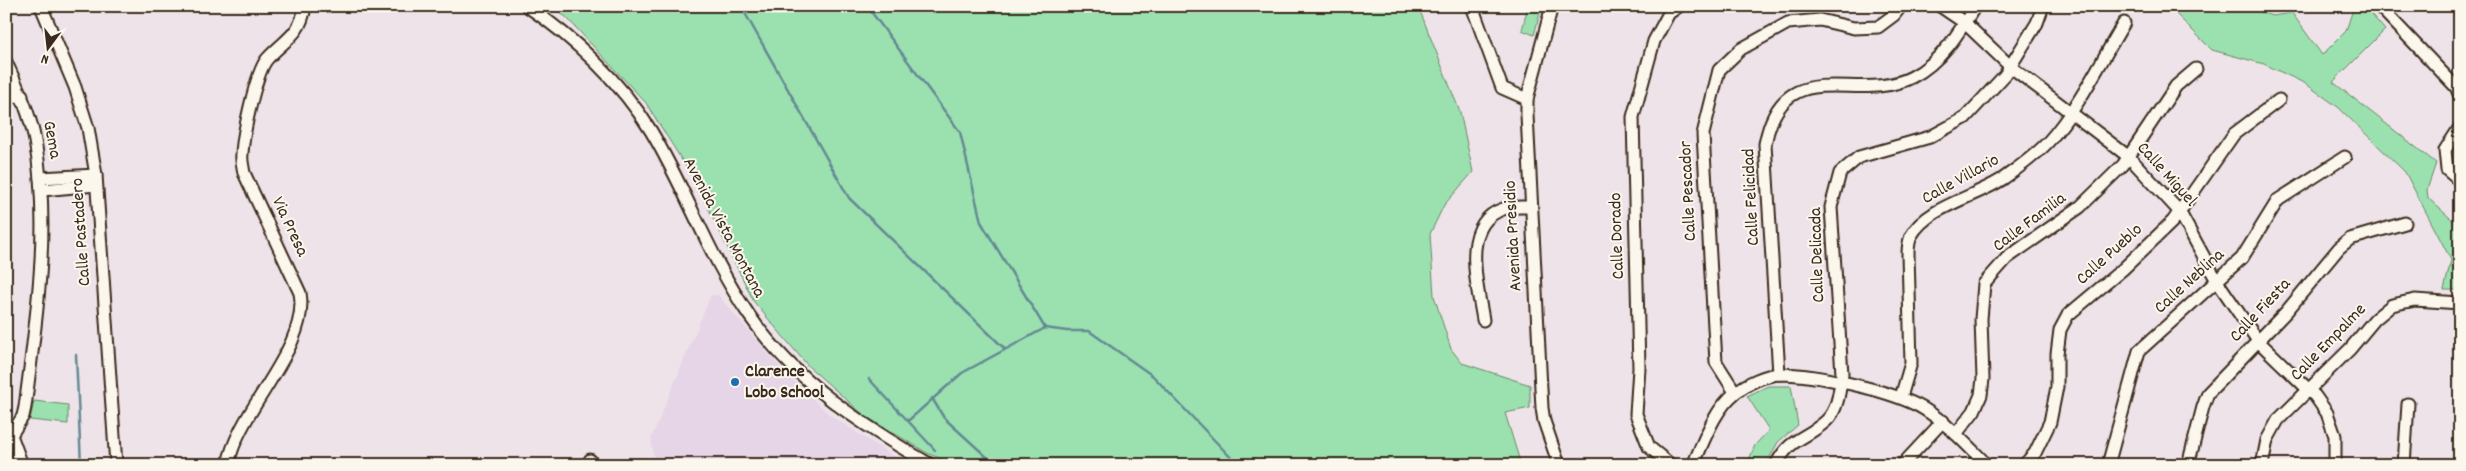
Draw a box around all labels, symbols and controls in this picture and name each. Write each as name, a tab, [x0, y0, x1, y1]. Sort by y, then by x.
north arrow	[22, 22, 72, 72]
text: N	[39, 48, 51, 69]
street label: Gema	[35, 119, 67, 161]
street label: Calle Miguel	[2130, 137, 2202, 213]
street label: Calle Pescador	[1674, 140, 1704, 242]
street label: Calle Felicidad	[1737, 148, 1767, 246]
street label: Calle Villario	[1918, 148, 2004, 212]
street label: Avenida Vista Montana	[676, 154, 771, 303]
street label: Calle Pastadero	[66, 177, 98, 287]
street label: Avenida Presidio	[1499, 180, 1529, 292]
street label: Calle Familia	[1988, 187, 2072, 259]
street label: Calle Dorado	[1604, 192, 1632, 280]
street label: Via Presa	[264, 193, 314, 261]
street label: Calle Delicada	[1804, 206, 1832, 303]
street label: Calle Pueblo	[2071, 218, 2149, 292]
street label: Calle Neblina	[2149, 243, 2231, 320]
street label: Calle Fiesta	[2225, 273, 2298, 349]
street label: Calle Empalme	[2285, 298, 2373, 388]
place label: Clarence Lobo School	[745, 360, 825, 406]
marker: Clarence Lobo School	[729, 376, 741, 388]

